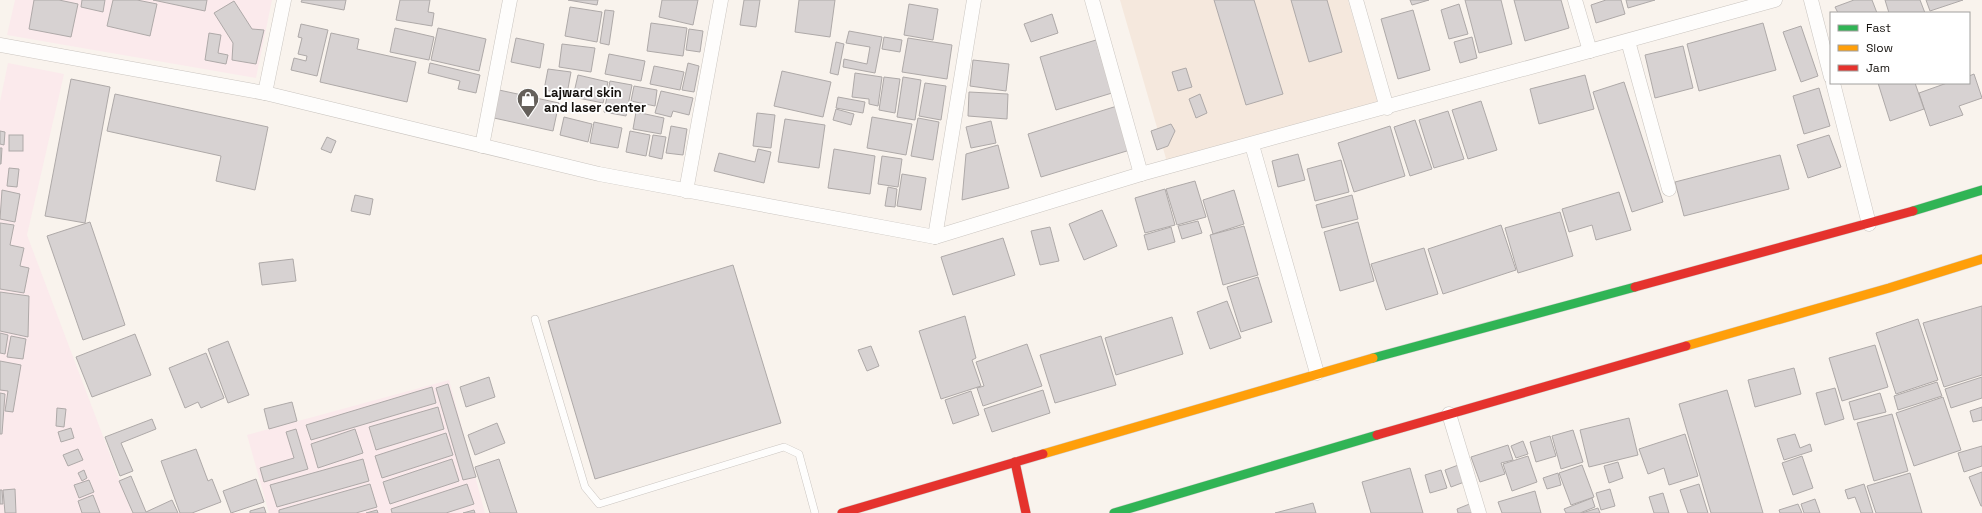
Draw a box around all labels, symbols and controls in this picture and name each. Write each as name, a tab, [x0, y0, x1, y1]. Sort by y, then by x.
legend	[1830, 12, 1970, 84]
text: Fast	[1866, 20, 1891, 36]
text: Slow	[1866, 40, 1893, 56]
text: Jam	[1866, 60, 1890, 76]
place label: Lajward skin and laser center	[544, 84, 646, 116]
shop icon: Lajward skin and laser center	[515, 86, 541, 119]

